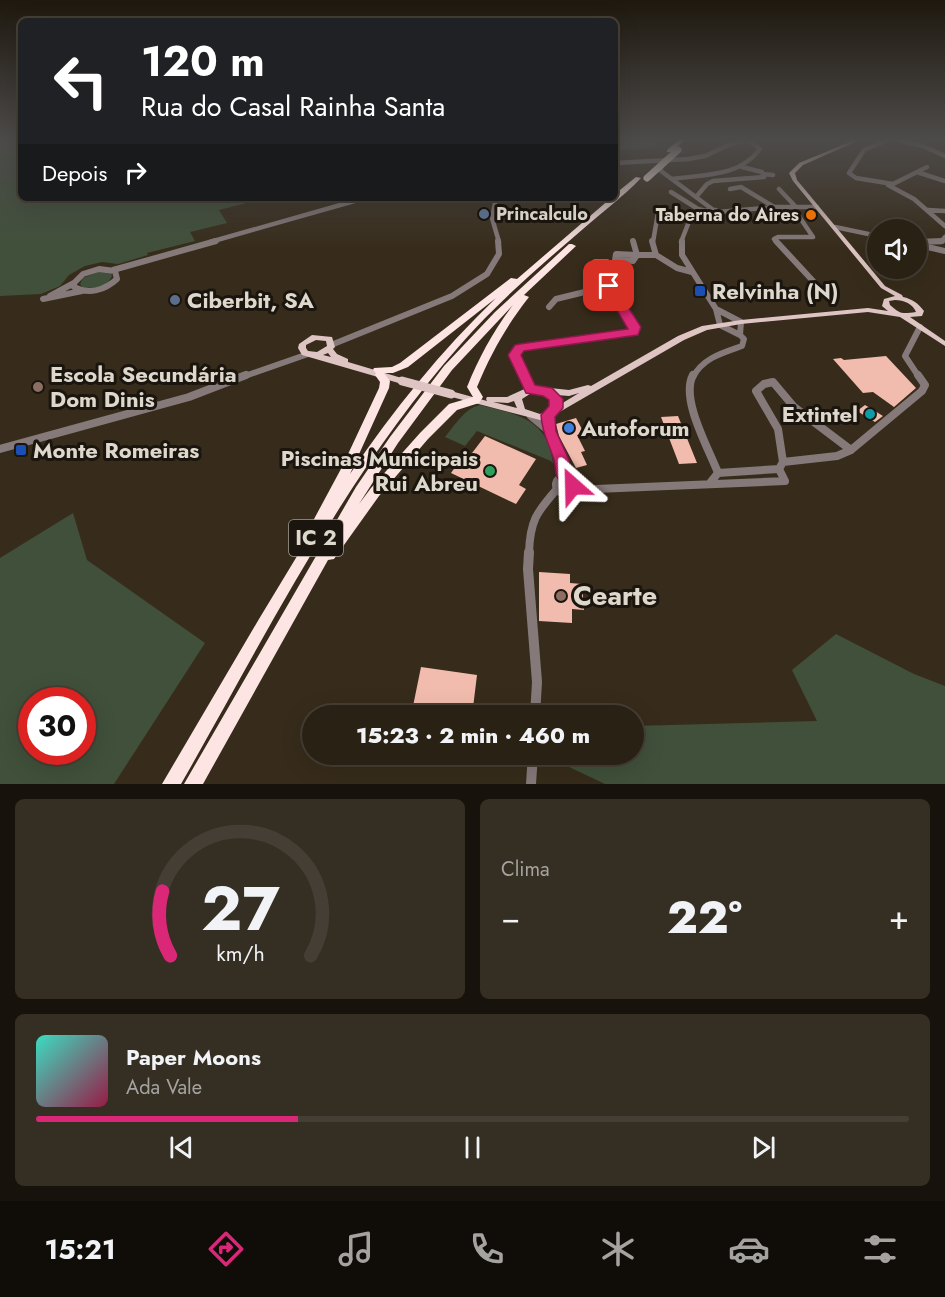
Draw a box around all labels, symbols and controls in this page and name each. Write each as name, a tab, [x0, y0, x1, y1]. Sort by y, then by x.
text: 120 m	[141, 31, 265, 92]
icon: left	[42, 42, 120, 120]
text: Rua do Casal Rainha Santa	[141, 87, 445, 126]
icon: right	[119, 156, 152, 189]
text: Depois	[42, 157, 107, 189]
place label: Princalculo	[496, 201, 588, 227]
place label: Taberna do Aires	[656, 202, 799, 228]
marker: Princalculo	[477, 207, 491, 221]
marker: Taberna do Aires	[804, 208, 818, 222]
map controls	[867, 219, 927, 279]
button: sound	[867, 219, 927, 279]
pin	[583, 260, 634, 311]
icon: arrive	[592, 269, 625, 302]
place label: Relvinha (N)	[712, 275, 839, 307]
place label: Ciberbit, SA	[187, 284, 315, 316]
marker: Relvinha (N)	[693, 284, 707, 298]
marker: Ciberbit, SA	[168, 293, 182, 307]
place label: Escola Secundária Dom Dinis	[50, 358, 237, 415]
marker: Escola Secundária Dom Dinis	[31, 380, 45, 394]
place label: Extintel	[782, 398, 858, 430]
marker: Extintel	[863, 407, 877, 421]
place label: Autoforum	[580, 412, 690, 444]
marker: Autoforum	[562, 421, 576, 435]
place label: Monte Romeiras	[33, 434, 199, 466]
place label: Piscinas Municipais Rui Abreu	[281, 442, 478, 499]
marker: Monte Romeiras	[14, 443, 28, 457]
position arrow	[541, 454, 605, 518]
marker: Piscinas Municipais Rui Abreu	[483, 464, 497, 478]
road number: IC 2	[289, 520, 343, 556]
place label: Cearte	[573, 576, 657, 615]
marker: Cearte	[554, 589, 568, 603]
speed limit sign: 30	[18, 687, 96, 765]
text: 15:23 · 2 min · 460 m	[356, 719, 590, 751]
text: Clima	[501, 855, 550, 884]
text: 27	[201, 863, 280, 953]
text: 22°	[667, 885, 742, 950]
text: −	[501, 894, 520, 941]
text: +	[889, 894, 909, 941]
text: km/h	[216, 938, 264, 969]
text: Paper Moons	[126, 1041, 261, 1073]
text: Ada Vale	[126, 1073, 202, 1102]
icon: previous	[165, 1131, 198, 1164]
icon: pause	[456, 1131, 489, 1164]
icon: next	[747, 1131, 780, 1164]
icon: directions	[205, 1228, 247, 1270]
icon: music	[335, 1228, 377, 1270]
icon: phone	[466, 1228, 508, 1270]
icon: climate	[597, 1228, 639, 1270]
icon: car	[728, 1228, 770, 1270]
icon: filters	[859, 1228, 901, 1270]
text: 15:21	[44, 1230, 116, 1269]

